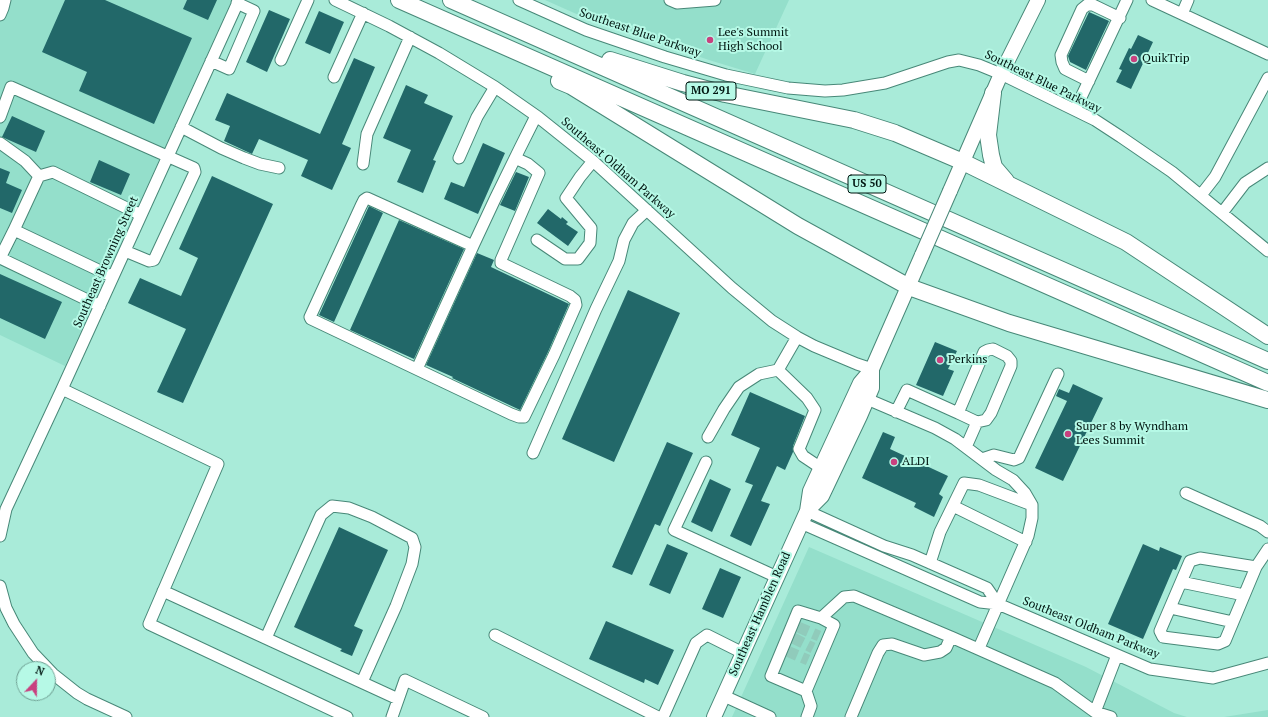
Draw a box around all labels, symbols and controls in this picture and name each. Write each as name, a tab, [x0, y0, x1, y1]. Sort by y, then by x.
street label: Southeast Blue Parkway	[577, 5, 703, 61]
place label: Lee's Summit High School	[718, 26, 789, 54]
marker: Lee's Summit High School	[705, 35, 715, 45]
street label: Southeast Blue Parkway	[982, 48, 1104, 116]
place label: QuikTrip	[1142, 52, 1190, 66]
marker: QuikTrip	[1129, 54, 1139, 64]
road number: MO 291	[686, 82, 736, 100]
street label: Southeast Oldham Parkway	[558, 115, 678, 221]
road number: US 50	[848, 175, 886, 193]
street label: Southeast Browning Street	[70, 194, 142, 330]
place label: Perkins	[948, 353, 988, 367]
marker: Perkins	[935, 355, 945, 365]
place label: Super 8 by Wyndham Lees Summit	[1076, 420, 1188, 448]
marker: Super 8 by Wyndham Lees Summit	[1063, 429, 1073, 439]
place label: ALDI	[902, 455, 930, 469]
marker: ALDI	[889, 457, 899, 467]
street label: Southeast Hamblen Road	[726, 550, 794, 678]
street label: Southeast Oldham Parkway	[1020, 594, 1162, 662]
north arrow	[16, 661, 56, 701]
text: N	[34, 663, 47, 679]

